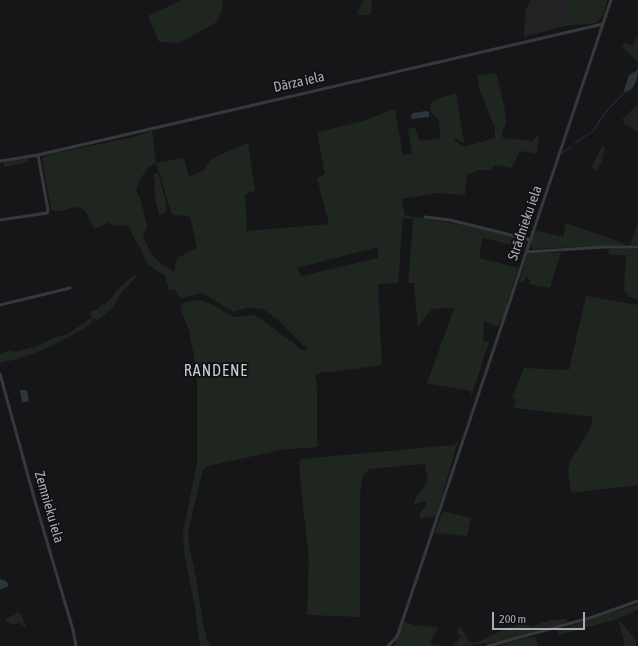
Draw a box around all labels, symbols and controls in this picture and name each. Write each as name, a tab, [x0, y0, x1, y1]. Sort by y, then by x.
street label: Dārza iela	[272, 68, 326, 96]
street label: Strādnieku iela	[504, 183, 546, 263]
district label: RANDENE	[184, 361, 248, 381]
street label: Zemnieku iela	[31, 469, 67, 545]
scale bar	[494, 604, 587, 630]
text: 200 m	[499, 612, 526, 626]

